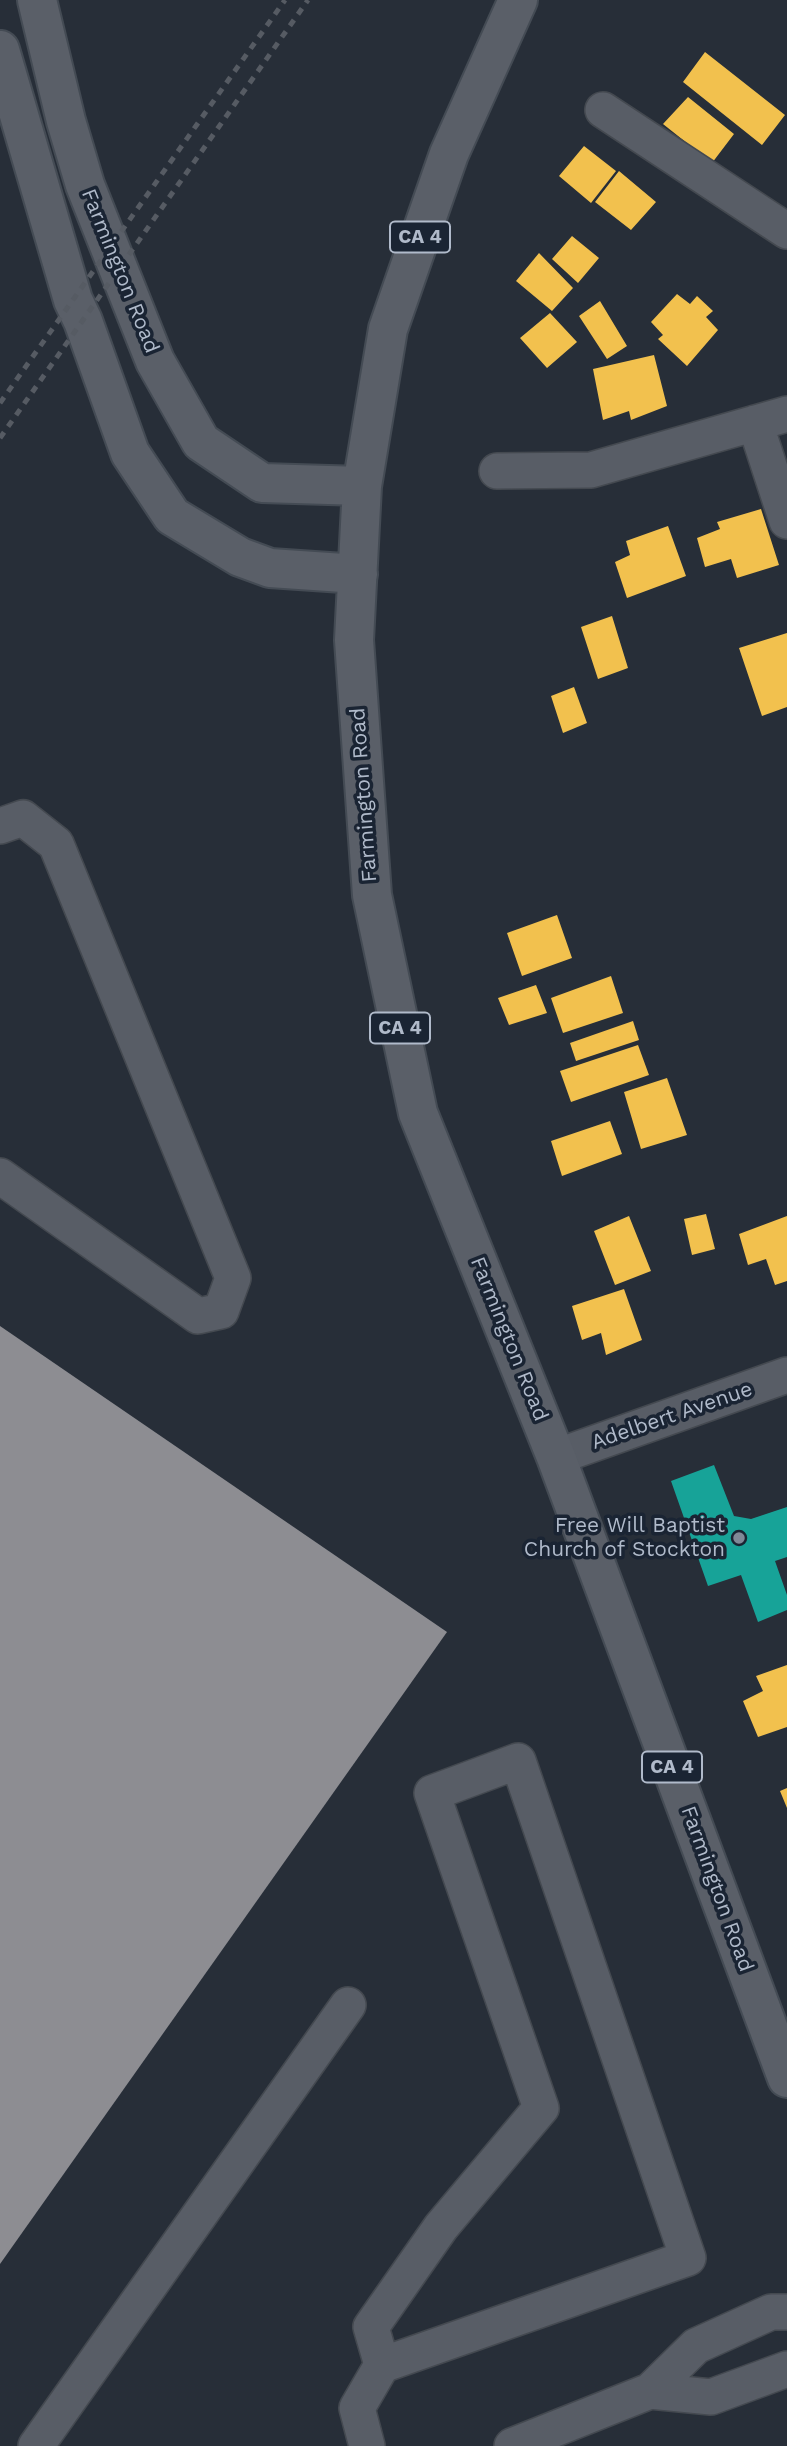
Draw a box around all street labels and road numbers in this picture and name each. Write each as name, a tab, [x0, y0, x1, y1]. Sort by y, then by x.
street label: Farmington Road	[76, 185, 164, 357]
road number: CA 4	[390, 221, 450, 252]
street label: Farmington Road	[345, 707, 383, 883]
road number: CA 4	[370, 1012, 430, 1044]
street label: Farmington Road	[465, 1253, 553, 1425]
street label: Adelbert Avenue	[588, 1377, 756, 1455]
road number: CA 4	[642, 1751, 702, 1782]
street label: Farmington Road	[675, 1803, 759, 1975]

